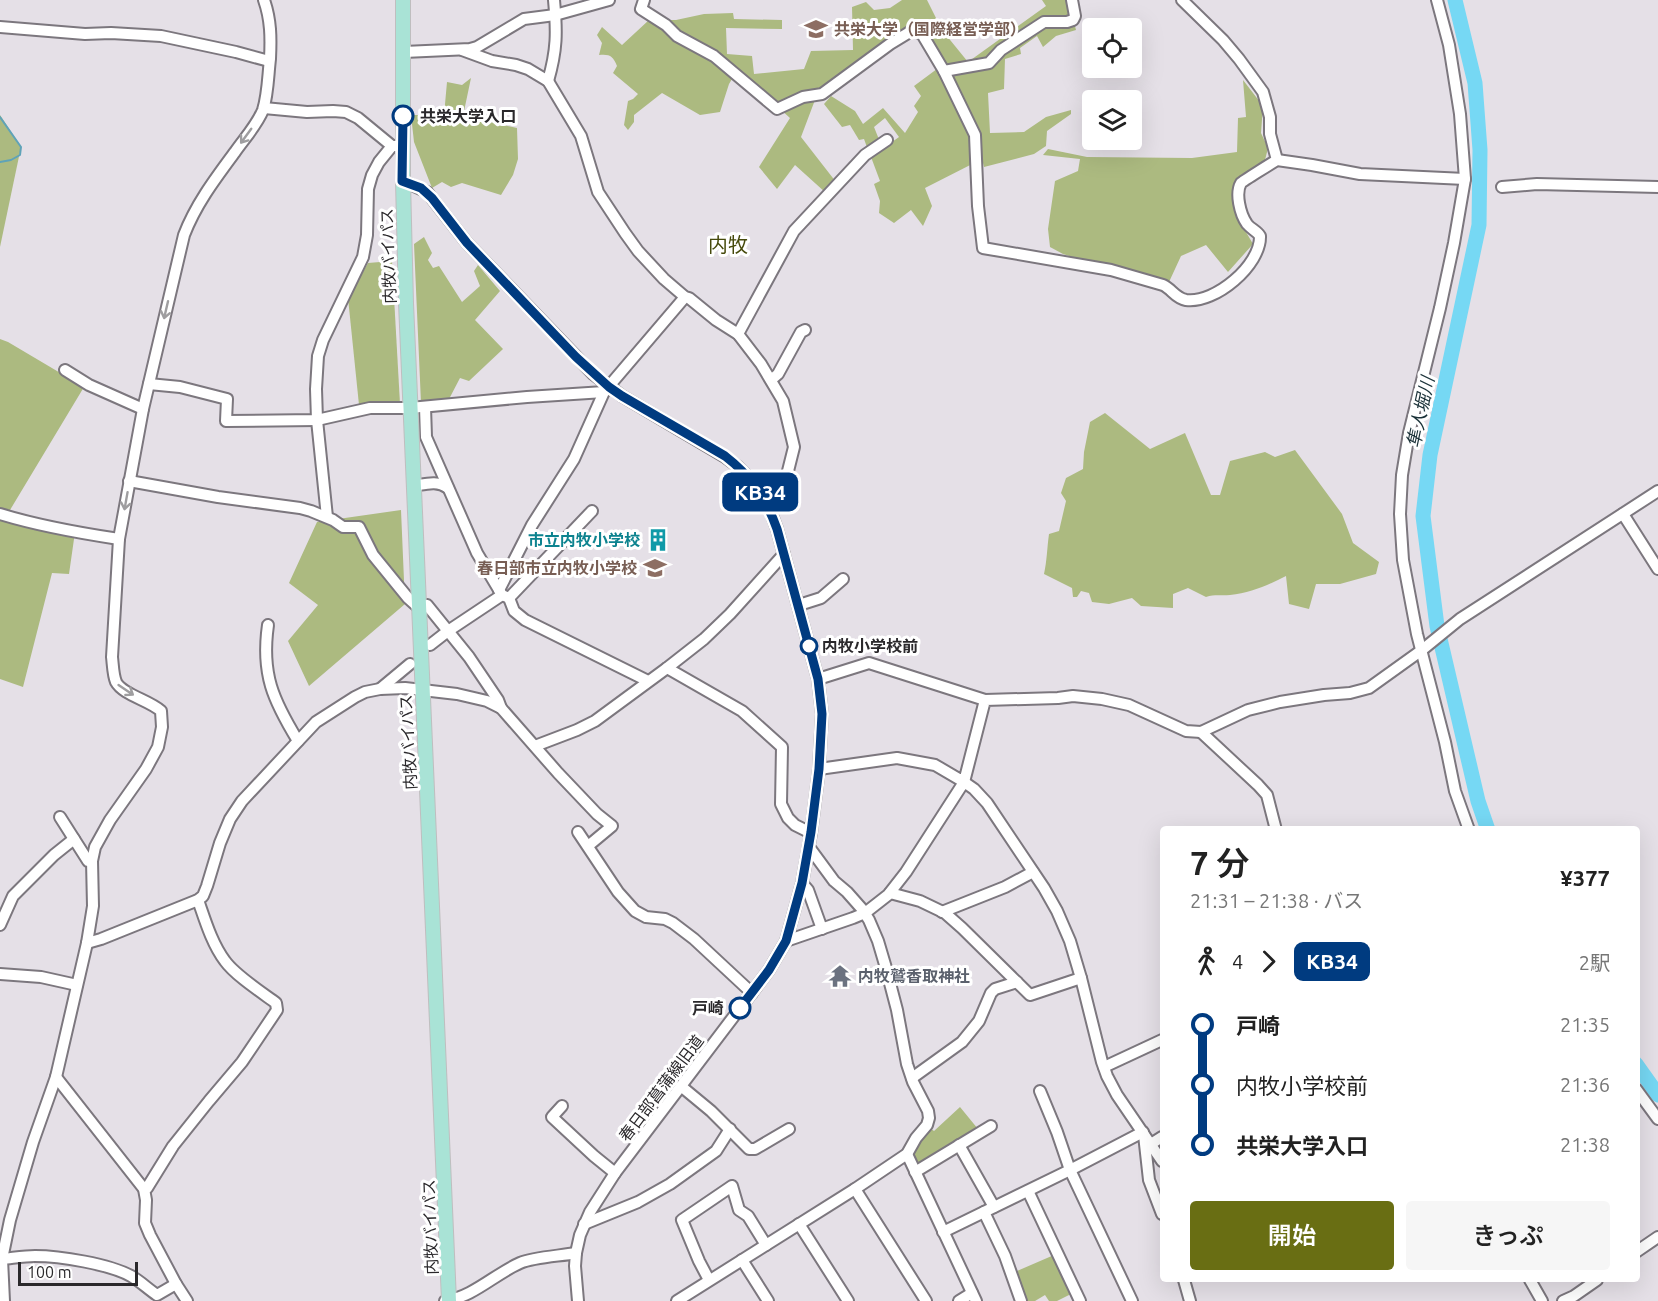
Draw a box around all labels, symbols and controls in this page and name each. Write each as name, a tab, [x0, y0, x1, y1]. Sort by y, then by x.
school or university icon: 共栄大学（国際経営学部）	[803, 16, 829, 42]
map controls	[1082, 18, 1142, 150]
button: locate	[1082, 18, 1142, 78]
place label: 共栄大学（国際経営学部）	[834, 20, 1026, 38]
button: layers	[1082, 90, 1142, 150]
marker: 共栄大学入口	[392, 105, 414, 127]
place label: 共栄大学入口	[420, 107, 516, 125]
one-way arrow	[240, 128, 253, 144]
street label: 内牧バイパス	[377, 208, 399, 304]
district label: 内牧	[708, 233, 748, 256]
one-way arrow	[160, 300, 171, 320]
water label: 隼人堀川	[1403, 373, 1438, 449]
line badge: KB34	[718, 472, 802, 512]
text: KB34	[734, 480, 786, 504]
one-way arrow	[120, 491, 131, 510]
building icon: 市立内牧小学校	[645, 527, 671, 553]
place label: 市立内牧小学校	[528, 531, 640, 549]
school or university icon: 春日部市立内牧小学校	[642, 555, 668, 581]
place label: 春日部市立内牧小学校	[477, 559, 637, 577]
marker: 内牧小学校前	[800, 637, 818, 655]
place label: 内牧小学校前	[822, 637, 918, 655]
one-way arrow	[118, 683, 135, 696]
street label: 内牧バイパス	[397, 694, 419, 790]
text: 7 分	[1190, 844, 1249, 881]
text: ¥377	[1560, 865, 1610, 890]
text: 21:31 – 21:38 · バス	[1190, 889, 1363, 912]
icon: walk	[1190, 945, 1223, 978]
icon: forward	[1252, 945, 1285, 978]
text: KB34	[1306, 949, 1358, 973]
text: 4	[1232, 950, 1243, 973]
text: 2駅	[1579, 951, 1610, 974]
temple icon: 内牧鷲香取神社	[827, 963, 853, 989]
place label: 内牧鷲香取神社	[858, 967, 970, 985]
marker: 戸崎	[729, 997, 751, 1019]
place label: 戸崎	[692, 999, 724, 1017]
text: 戸崎	[1236, 1013, 1280, 1038]
text: 21:35	[1560, 1013, 1610, 1036]
street label: 春日部菖蒲線旧道	[615, 1031, 707, 1145]
text: 内牧小学校前	[1236, 1073, 1368, 1098]
text: 21:36	[1560, 1073, 1610, 1096]
text: 共栄大学入口	[1236, 1133, 1368, 1158]
text: 21:38	[1560, 1133, 1610, 1156]
street label: 内牧バイパス	[419, 1179, 441, 1275]
button: 開始	[1190, 1201, 1394, 1270]
button: きっぷ	[1406, 1201, 1610, 1270]
scale bar	[18, 1259, 138, 1286]
text: 100 m	[27, 1263, 72, 1281]

